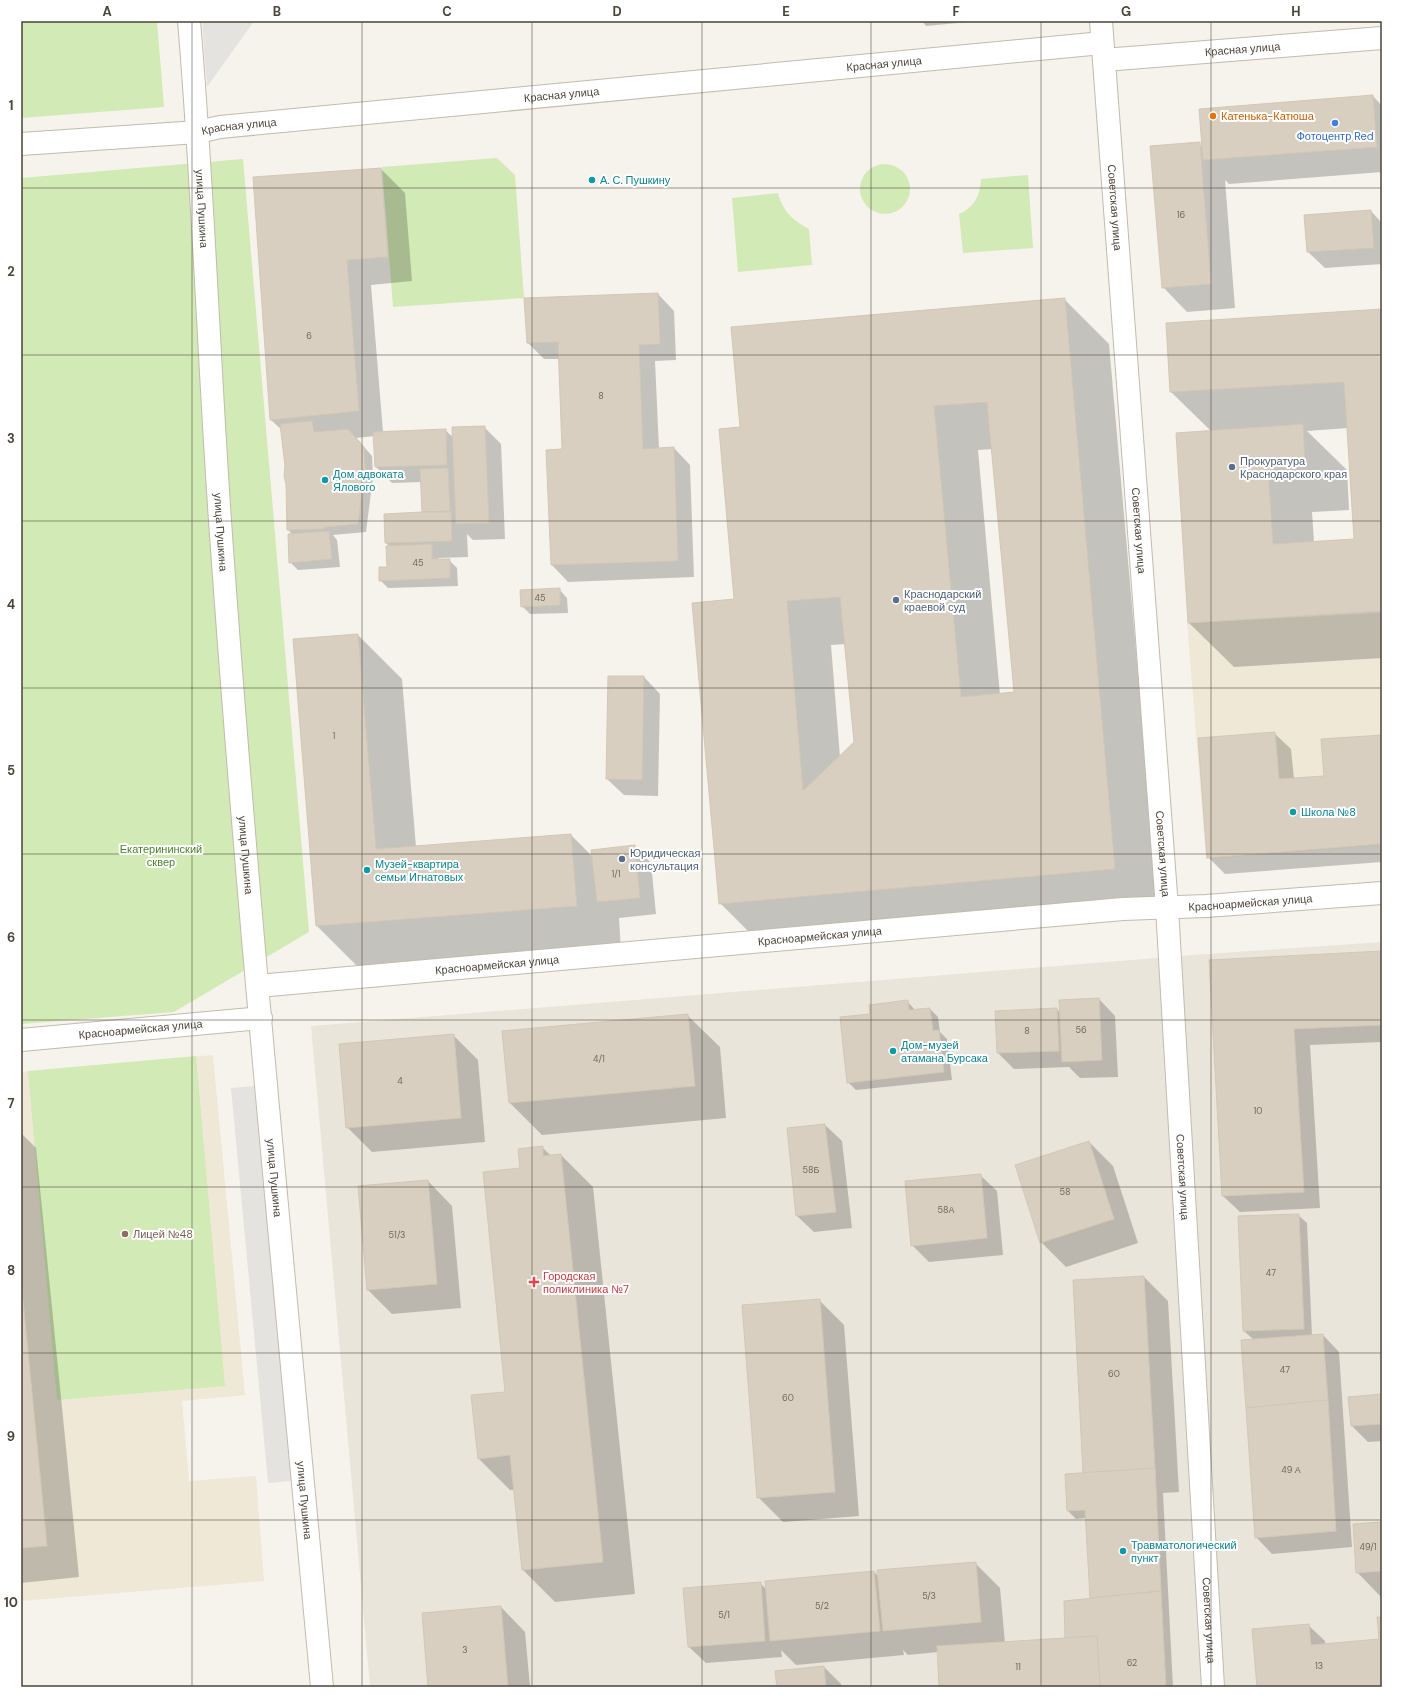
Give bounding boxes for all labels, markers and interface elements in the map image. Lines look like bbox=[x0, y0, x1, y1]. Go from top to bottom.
text: A bbox=[102, 3, 112, 20]
text: B bbox=[273, 3, 281, 20]
text: C bbox=[442, 3, 452, 20]
text: D bbox=[612, 3, 622, 20]
text: E bbox=[782, 3, 790, 20]
text: F bbox=[952, 3, 960, 20]
text: G bbox=[1121, 3, 1131, 20]
text: H bbox=[1291, 3, 1301, 20]
street label: Красная улица bbox=[1204, 39, 1282, 59]
street label: Красная улица bbox=[846, 53, 923, 74]
street label: Красная улица bbox=[523, 84, 601, 105]
text: 1 bbox=[9, 97, 13, 114]
place label: Катенька-Катюша bbox=[1221, 109, 1315, 123]
marker: Катенька-Катюша bbox=[1208, 111, 1218, 121]
street label: Красная улица bbox=[200, 115, 278, 138]
marker: Фотоцентр Red bbox=[1330, 118, 1340, 128]
place label: Фотоцентр Red bbox=[1296, 129, 1374, 143]
street label: Советская улица bbox=[1105, 164, 1125, 252]
street label: улица Пушкина bbox=[193, 169, 211, 249]
place label: А. С. Пушкину bbox=[600, 173, 671, 187]
marker: А. С. Пушкину bbox=[587, 175, 597, 185]
house number: 16 bbox=[1177, 209, 1186, 221]
text: 2 bbox=[7, 263, 15, 280]
house number: 6 bbox=[306, 330, 312, 342]
house number: 8 bbox=[598, 390, 604, 402]
text: 3 bbox=[7, 430, 15, 447]
place label: Прокуратура Краснодарского края bbox=[1240, 454, 1347, 481]
marker: Прокуратура Краснодарского края bbox=[1227, 462, 1237, 472]
place label: Дом адвоката Ялового bbox=[333, 467, 404, 494]
marker: Дом адвоката Ялового bbox=[320, 475, 330, 485]
street label: Советская улица bbox=[1129, 487, 1149, 575]
street label: улица Пушкина bbox=[211, 492, 231, 573]
house number: 45 bbox=[413, 557, 423, 569]
place label: Краснодарский краевой суд bbox=[904, 587, 981, 614]
house number: 45 bbox=[535, 592, 545, 604]
marker: Краснодарский краевой суд bbox=[891, 595, 901, 605]
text: 4 bbox=[7, 596, 15, 613]
house number: 1 bbox=[333, 730, 336, 742]
text: 5 bbox=[7, 762, 15, 779]
place label: Школа №8 bbox=[1301, 805, 1356, 819]
marker: Школа №8 bbox=[1288, 807, 1298, 817]
street label: Советская улица bbox=[1153, 810, 1173, 898]
street label: улица Пушкина bbox=[236, 815, 256, 896]
park label: Екатерининский сквер bbox=[120, 842, 202, 869]
place label: Юридическая консультация bbox=[630, 846, 700, 873]
marker: Юридическая консультация bbox=[617, 854, 627, 864]
place label: Музей-квартира семьи Игнатовых bbox=[375, 857, 464, 884]
marker: Музей-квартира семьи Игнатовых bbox=[362, 865, 372, 875]
house number: 1/1 bbox=[611, 868, 621, 880]
street label: Красноармейская улица bbox=[1188, 891, 1314, 914]
street label: Красноармейская улица bbox=[757, 923, 883, 948]
text: 6 bbox=[7, 929, 15, 946]
street label: Красноармейская улица bbox=[435, 952, 560, 977]
street label: Красноармейская улица bbox=[78, 1016, 204, 1042]
house number: 56 bbox=[1075, 1024, 1087, 1036]
house number: 8 bbox=[1024, 1025, 1030, 1037]
place label: Дом-музей атамана Бурсака bbox=[901, 1038, 989, 1065]
marker: Дом-музей атамана Бурсака bbox=[888, 1046, 898, 1056]
house number: 4/1 bbox=[593, 1053, 605, 1065]
house number: 4 bbox=[397, 1075, 403, 1087]
text: 7 bbox=[8, 1095, 15, 1112]
house number: 10 bbox=[1254, 1105, 1262, 1117]
street label: Советская улица bbox=[1173, 1134, 1192, 1221]
street label: улица Пушкина bbox=[264, 1138, 285, 1218]
house number: 58Б bbox=[803, 1164, 820, 1176]
house number: 58 bbox=[1060, 1186, 1070, 1198]
house number: 58А bbox=[938, 1204, 954, 1216]
place label: Лицей №48 bbox=[133, 1227, 193, 1241]
marker: Лицей №48 bbox=[120, 1229, 130, 1239]
house number: 51/3 bbox=[389, 1229, 405, 1241]
text: 8 bbox=[7, 1262, 15, 1279]
house number: 47 bbox=[1266, 1267, 1276, 1279]
place label: Городская поликлиника №7 bbox=[543, 1269, 629, 1296]
marker: Городская поликлиника №7 bbox=[528, 1276, 540, 1288]
house number: 47 bbox=[1280, 1364, 1290, 1376]
house number: 60 bbox=[1108, 1368, 1120, 1380]
house number: 60 bbox=[782, 1392, 794, 1404]
text: 9 bbox=[7, 1428, 15, 1445]
street label: улица Пушкина bbox=[294, 1461, 315, 1541]
house number: 49 А bbox=[1281, 1464, 1301, 1476]
place label: Травматологический пункт bbox=[1131, 1538, 1237, 1565]
house number: 49/1 bbox=[1359, 1541, 1377, 1553]
marker: Травматологический пункт bbox=[1118, 1546, 1128, 1556]
street label: Советская улица bbox=[1200, 1577, 1219, 1665]
house number: 5/3 bbox=[922, 1590, 936, 1602]
text: 10 bbox=[4, 1594, 18, 1611]
house number: 5/2 bbox=[815, 1600, 829, 1612]
house number: 5/1 bbox=[718, 1609, 730, 1621]
house number: 3 bbox=[462, 1644, 468, 1656]
house number: 62 bbox=[1127, 1657, 1137, 1669]
house number: 13 bbox=[1315, 1660, 1323, 1672]
house number: 11 bbox=[1015, 1661, 1021, 1673]

